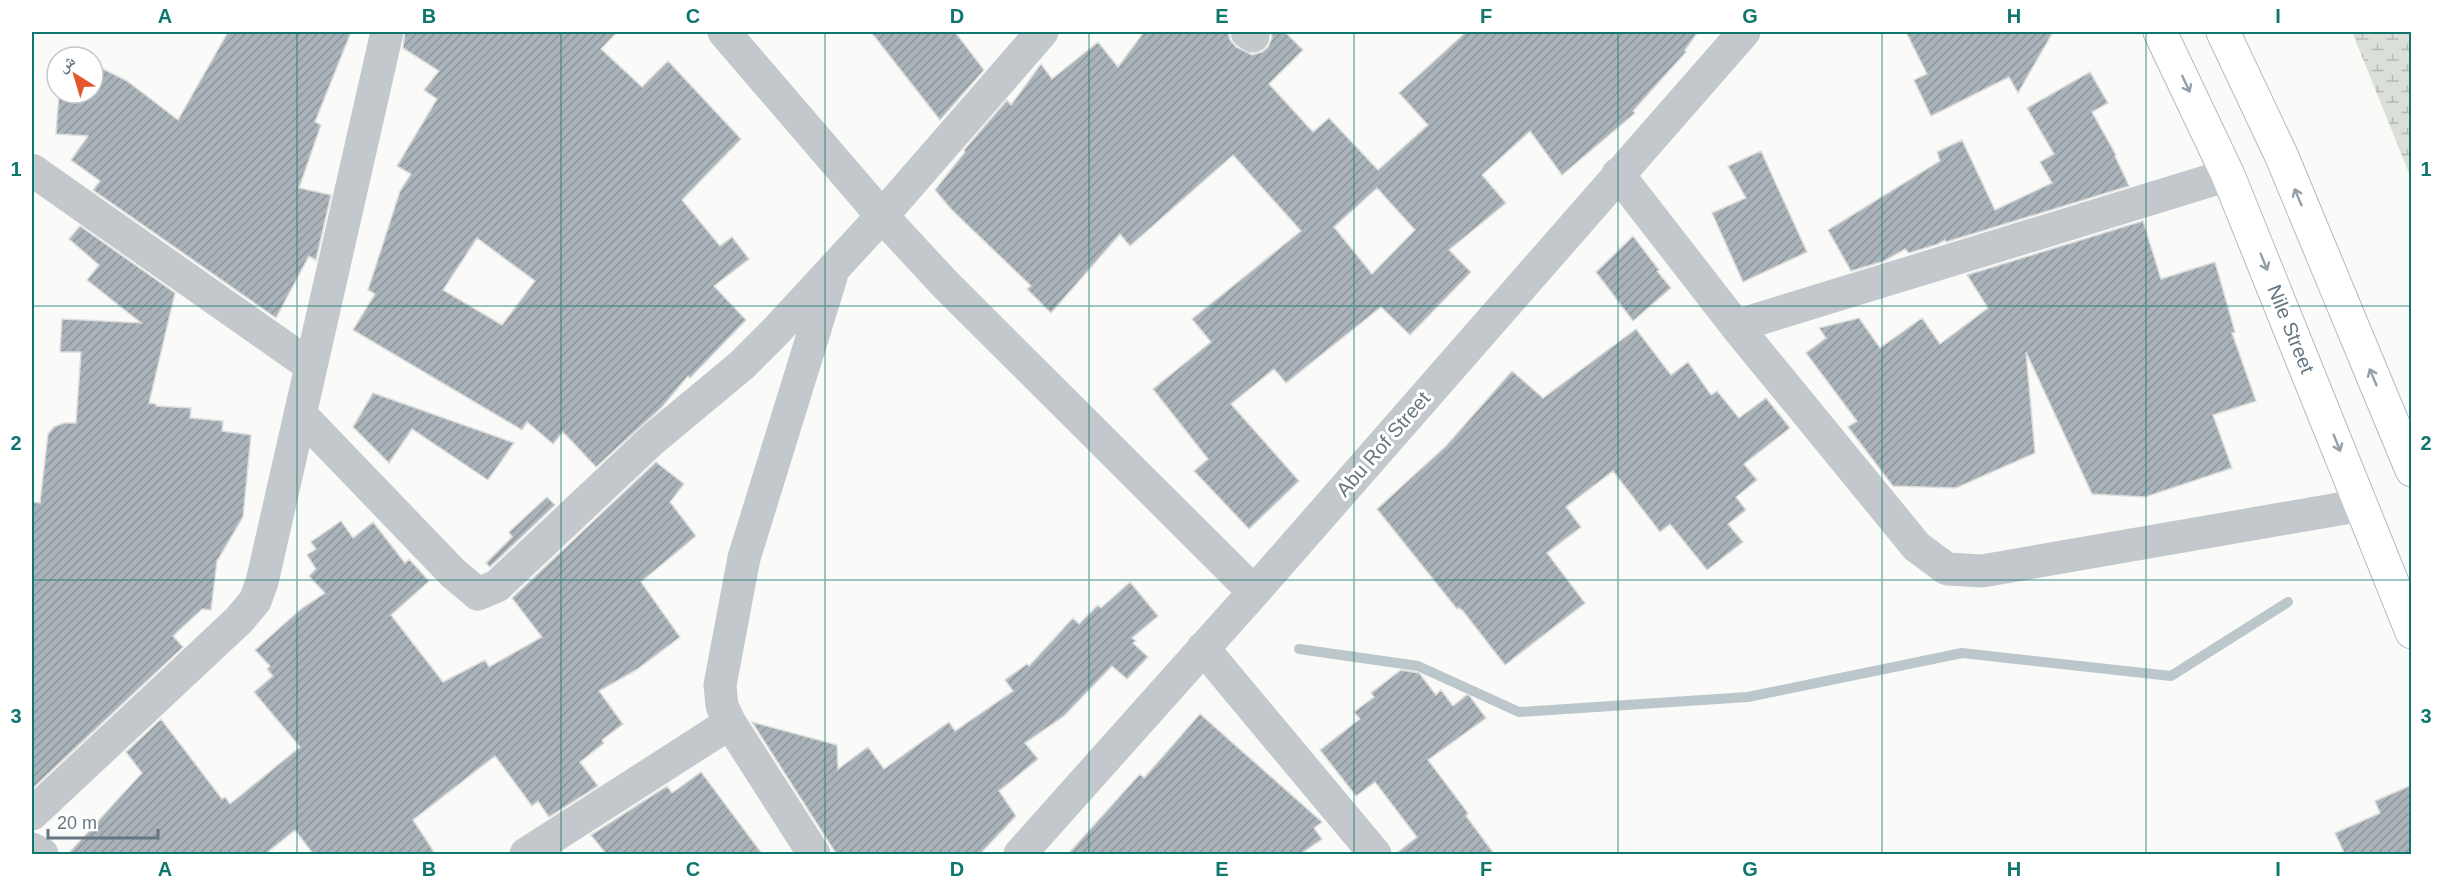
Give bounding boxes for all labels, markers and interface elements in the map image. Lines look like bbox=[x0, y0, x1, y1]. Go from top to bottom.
text: A bbox=[158, 5, 172, 27]
text: B bbox=[422, 5, 436, 27]
text: C bbox=[686, 5, 700, 27]
text: D bbox=[950, 5, 964, 27]
text: E bbox=[1215, 5, 1229, 27]
text: F bbox=[1480, 5, 1492, 27]
text: G bbox=[1742, 5, 1758, 27]
text: H bbox=[2007, 5, 2021, 27]
text: I bbox=[2275, 5, 2281, 27]
north arrow bbox=[45, 45, 105, 105]
text: ش bbox=[54, 52, 79, 76]
one-way arrow bbox=[2181, 74, 2193, 92]
text: 1 bbox=[10, 158, 22, 180]
text: 1 bbox=[2420, 158, 2432, 180]
one-way arrow bbox=[2292, 188, 2303, 207]
one-way arrow bbox=[2259, 253, 2270, 271]
street label: Nile Street bbox=[2263, 282, 2319, 377]
one-way arrow bbox=[2367, 369, 2378, 387]
street label: Abu Rof Street bbox=[1332, 387, 1435, 501]
text: 2 bbox=[10, 432, 22, 454]
text: 2 bbox=[2420, 432, 2432, 454]
one-way arrow bbox=[2332, 434, 2343, 452]
text: 3 bbox=[10, 705, 22, 727]
text: 3 bbox=[2420, 705, 2432, 727]
scale bar bbox=[48, 802, 158, 840]
text: 20 m bbox=[57, 813, 97, 833]
text: A bbox=[158, 858, 172, 880]
text: B bbox=[422, 858, 436, 880]
text: C bbox=[686, 858, 700, 880]
text: D bbox=[950, 858, 964, 880]
text: E bbox=[1215, 858, 1229, 880]
text: F bbox=[1480, 858, 1492, 880]
text: G bbox=[1742, 858, 1758, 880]
text: H bbox=[2007, 858, 2021, 880]
text: I bbox=[2275, 858, 2281, 880]

